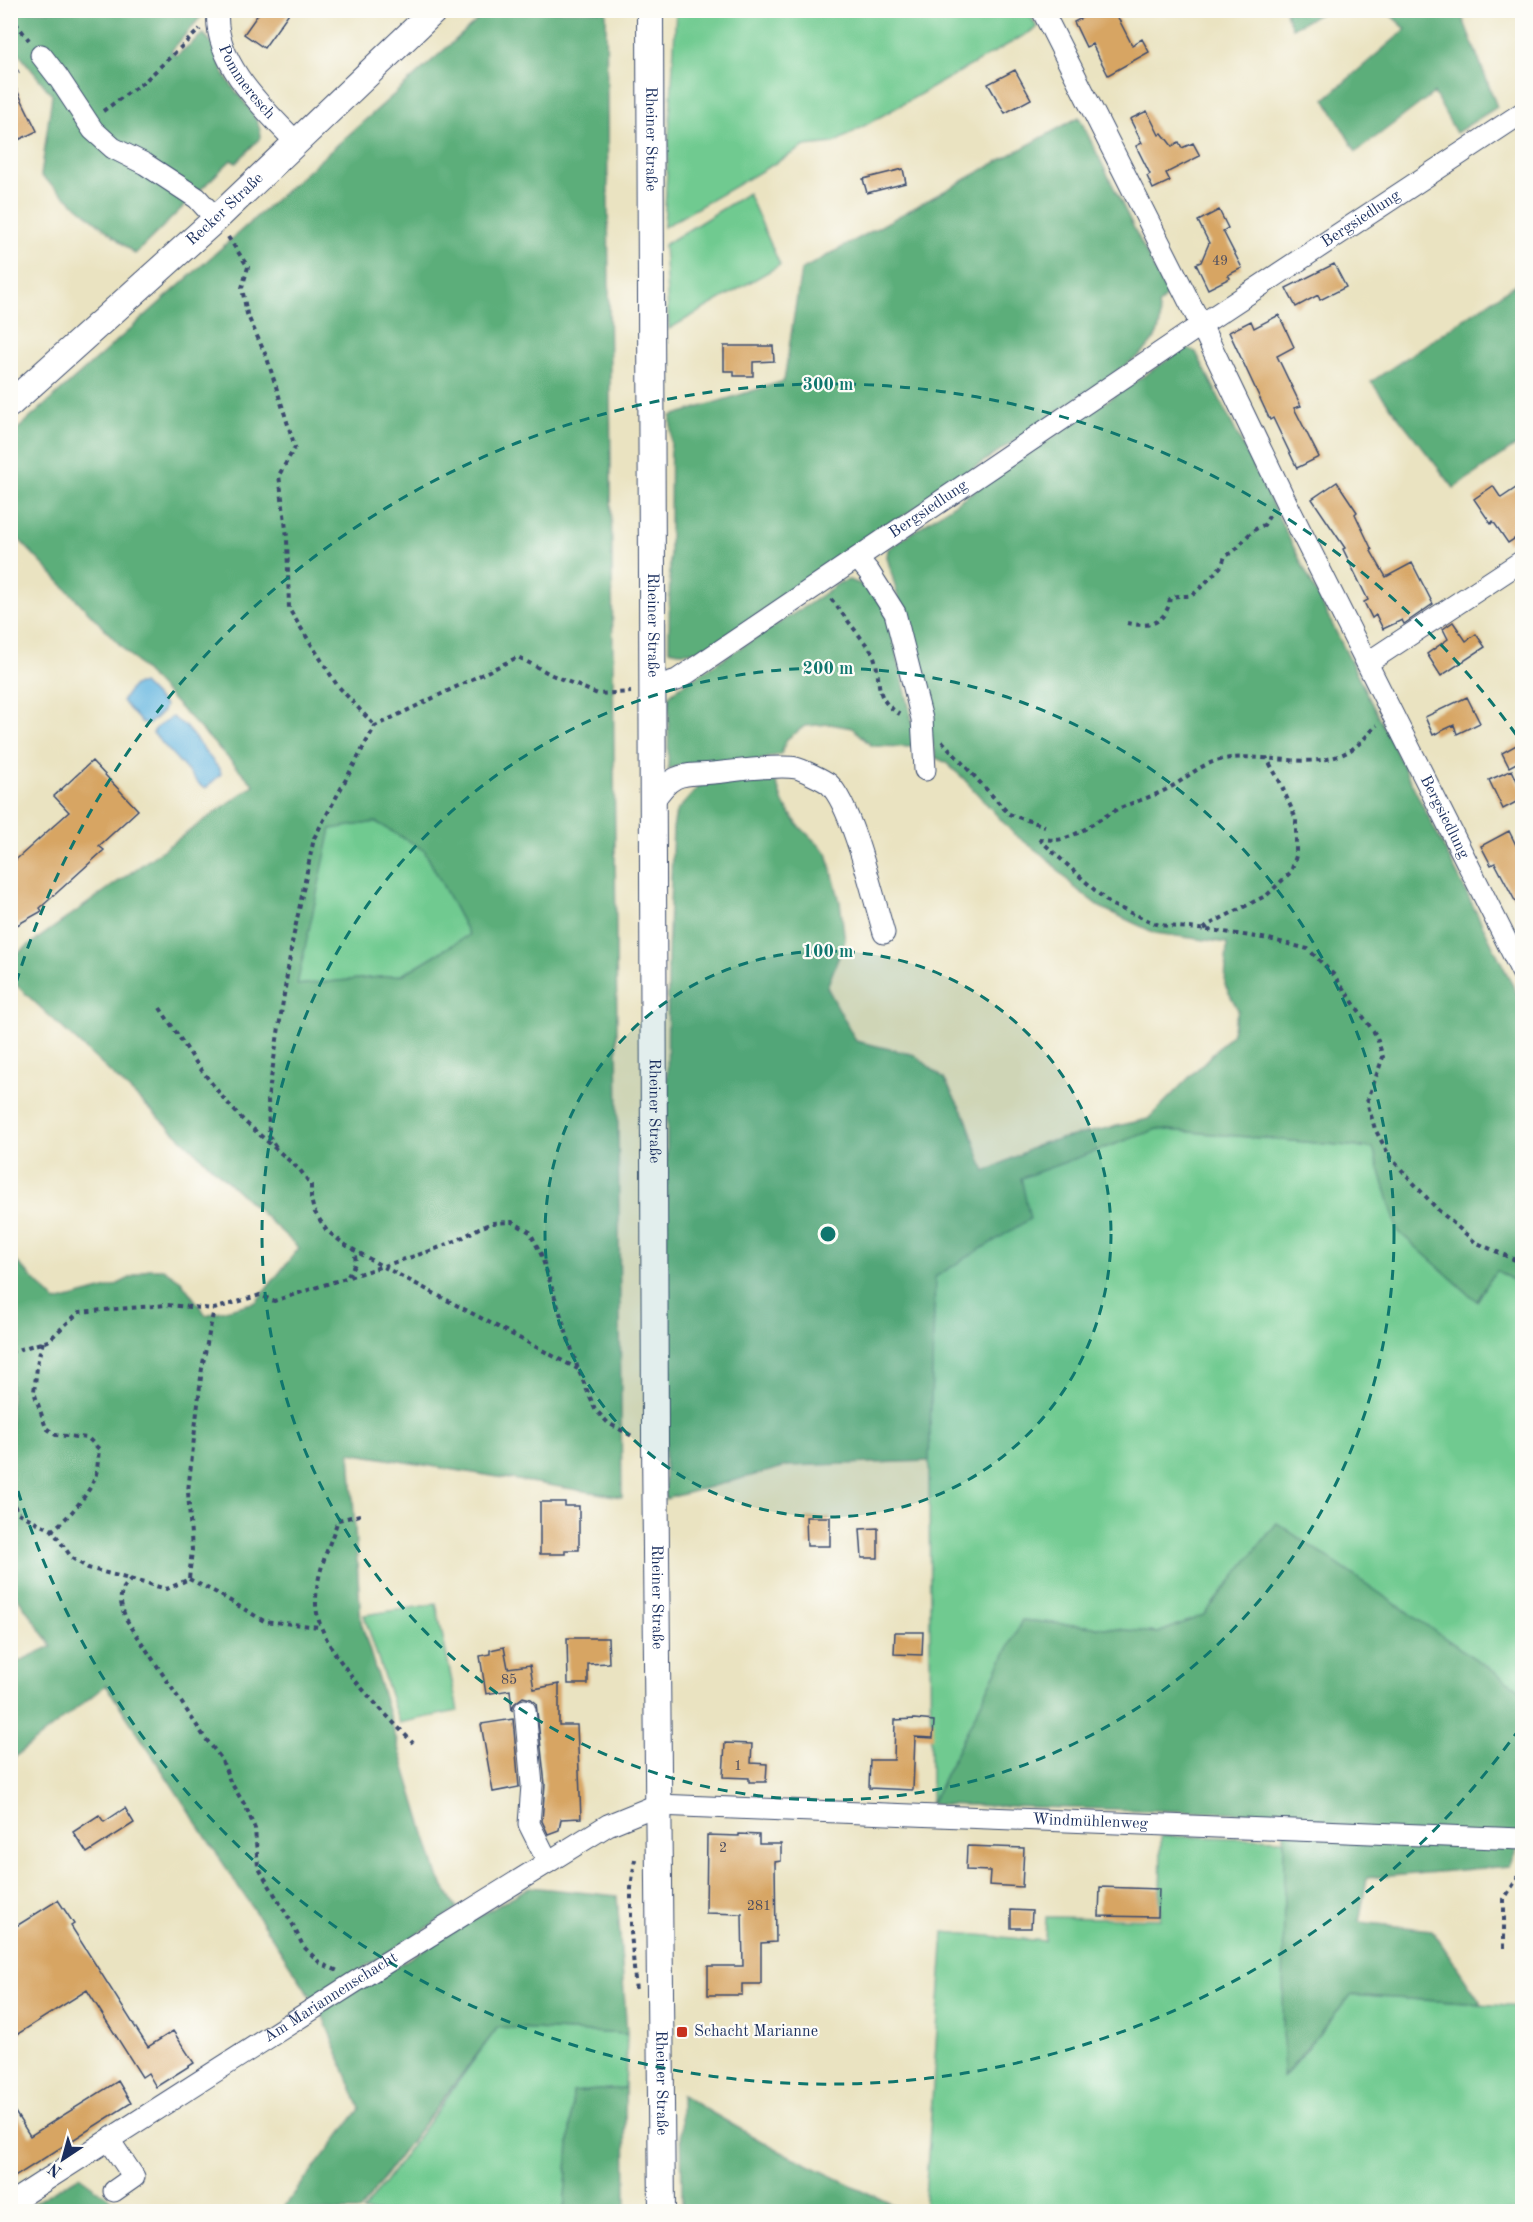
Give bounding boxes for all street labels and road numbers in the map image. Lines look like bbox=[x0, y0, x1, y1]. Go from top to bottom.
street label: Pommeresch bbox=[215, 43, 278, 123]
street label: Rheiner Straße bbox=[642, 87, 659, 191]
street label: Recker Straße bbox=[184, 170, 267, 249]
street label: Bergsiedlung bbox=[1319, 187, 1404, 251]
street label: Bergsiedlung bbox=[887, 477, 971, 542]
street label: Rheiner Straße bbox=[644, 573, 660, 677]
street label: Bergsiedlung bbox=[1417, 773, 1472, 862]
street label: Rheiner Straße bbox=[646, 1059, 662, 1163]
street label: Rheiner Straße bbox=[648, 1545, 665, 1649]
street label: Windmühlenweg bbox=[1032, 1812, 1149, 1832]
street label: Am Mariannenschacht bbox=[261, 1949, 401, 2046]
street label: Rheiner Straße bbox=[652, 2031, 669, 2135]

